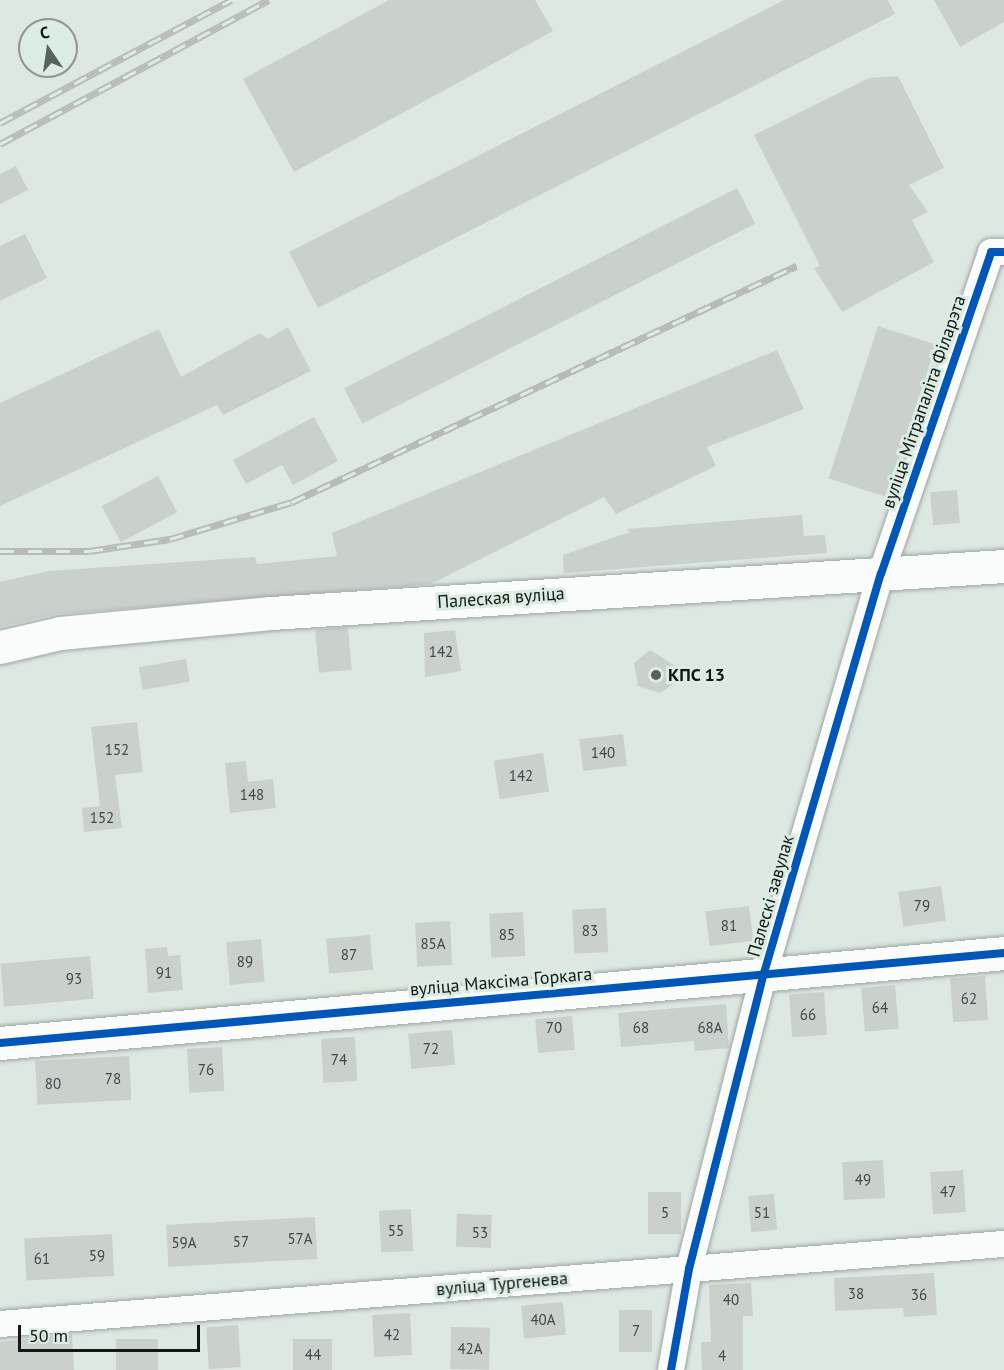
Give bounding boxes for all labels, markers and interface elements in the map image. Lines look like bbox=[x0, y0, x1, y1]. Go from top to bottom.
north arrow bbox=[18, 18, 78, 78]
text: С bbox=[38, 22, 51, 43]
street label: вуліца Мітрапаліта Філарэта bbox=[877, 293, 971, 511]
street label: Палеская вуліца bbox=[437, 583, 565, 613]
house number: 142 bbox=[429, 643, 453, 661]
place label: КПС 13 bbox=[668, 664, 726, 686]
marker: КПС 13 bbox=[649, 668, 663, 682]
house number: 152 bbox=[105, 741, 129, 759]
house number: 140 bbox=[591, 744, 615, 762]
house number: 142 bbox=[509, 767, 533, 785]
house number: 148 bbox=[240, 786, 264, 804]
house number: 152 bbox=[90, 809, 114, 827]
street label: Палескі завулак bbox=[743, 833, 799, 959]
house number: 79 bbox=[914, 897, 930, 915]
house number: 81 bbox=[721, 917, 737, 935]
house number: 83 bbox=[582, 922, 598, 940]
house number: 85 bbox=[499, 926, 515, 944]
house number: 85А bbox=[420, 935, 446, 953]
house number: 87 bbox=[341, 946, 357, 964]
house number: 89 bbox=[237, 953, 253, 971]
street label: вуліца Максіма Горкага bbox=[409, 963, 593, 1001]
house number: 91 bbox=[156, 964, 172, 982]
house number: 93 bbox=[66, 970, 82, 988]
house number: 62 bbox=[961, 990, 977, 1008]
house number: 64 bbox=[872, 999, 888, 1017]
house number: 66 bbox=[800, 1006, 816, 1024]
house number: 70 bbox=[546, 1019, 562, 1037]
house number: 68 bbox=[633, 1019, 649, 1037]
house number: 68А bbox=[697, 1019, 723, 1037]
house number: 72 bbox=[423, 1040, 439, 1058]
house number: 74 bbox=[331, 1051, 347, 1069]
house number: 76 bbox=[198, 1061, 214, 1079]
house number: 78 bbox=[105, 1070, 121, 1088]
house number: 80 bbox=[45, 1075, 61, 1093]
house number: 49 bbox=[855, 1171, 871, 1189]
house number: 47 bbox=[940, 1183, 956, 1201]
house number: 5 bbox=[661, 1204, 669, 1222]
house number: 51 bbox=[754, 1204, 770, 1222]
house number: 55 bbox=[388, 1222, 404, 1240]
house number: 53 bbox=[472, 1224, 488, 1242]
house number: 57А bbox=[287, 1230, 313, 1248]
house number: 57 bbox=[233, 1233, 249, 1251]
house number: 59А bbox=[171, 1234, 197, 1252]
house number: 59 bbox=[89, 1247, 105, 1265]
house number: 61 bbox=[34, 1250, 50, 1268]
street label: вуліца Тургенева bbox=[435, 1267, 569, 1301]
house number: 38 bbox=[848, 1285, 864, 1303]
house number: 36 bbox=[911, 1286, 927, 1304]
house number: 40 bbox=[723, 1291, 739, 1309]
house number: 40А bbox=[530, 1311, 556, 1329]
scale bar bbox=[21, 1313, 202, 1351]
house number: 7 bbox=[632, 1322, 640, 1340]
text: 50 m bbox=[29, 1324, 68, 1347]
house number: 42 bbox=[384, 1326, 400, 1344]
house number: 42А bbox=[457, 1340, 483, 1358]
house number: 44 bbox=[305, 1346, 321, 1364]
house number: 4 bbox=[718, 1347, 726, 1365]

